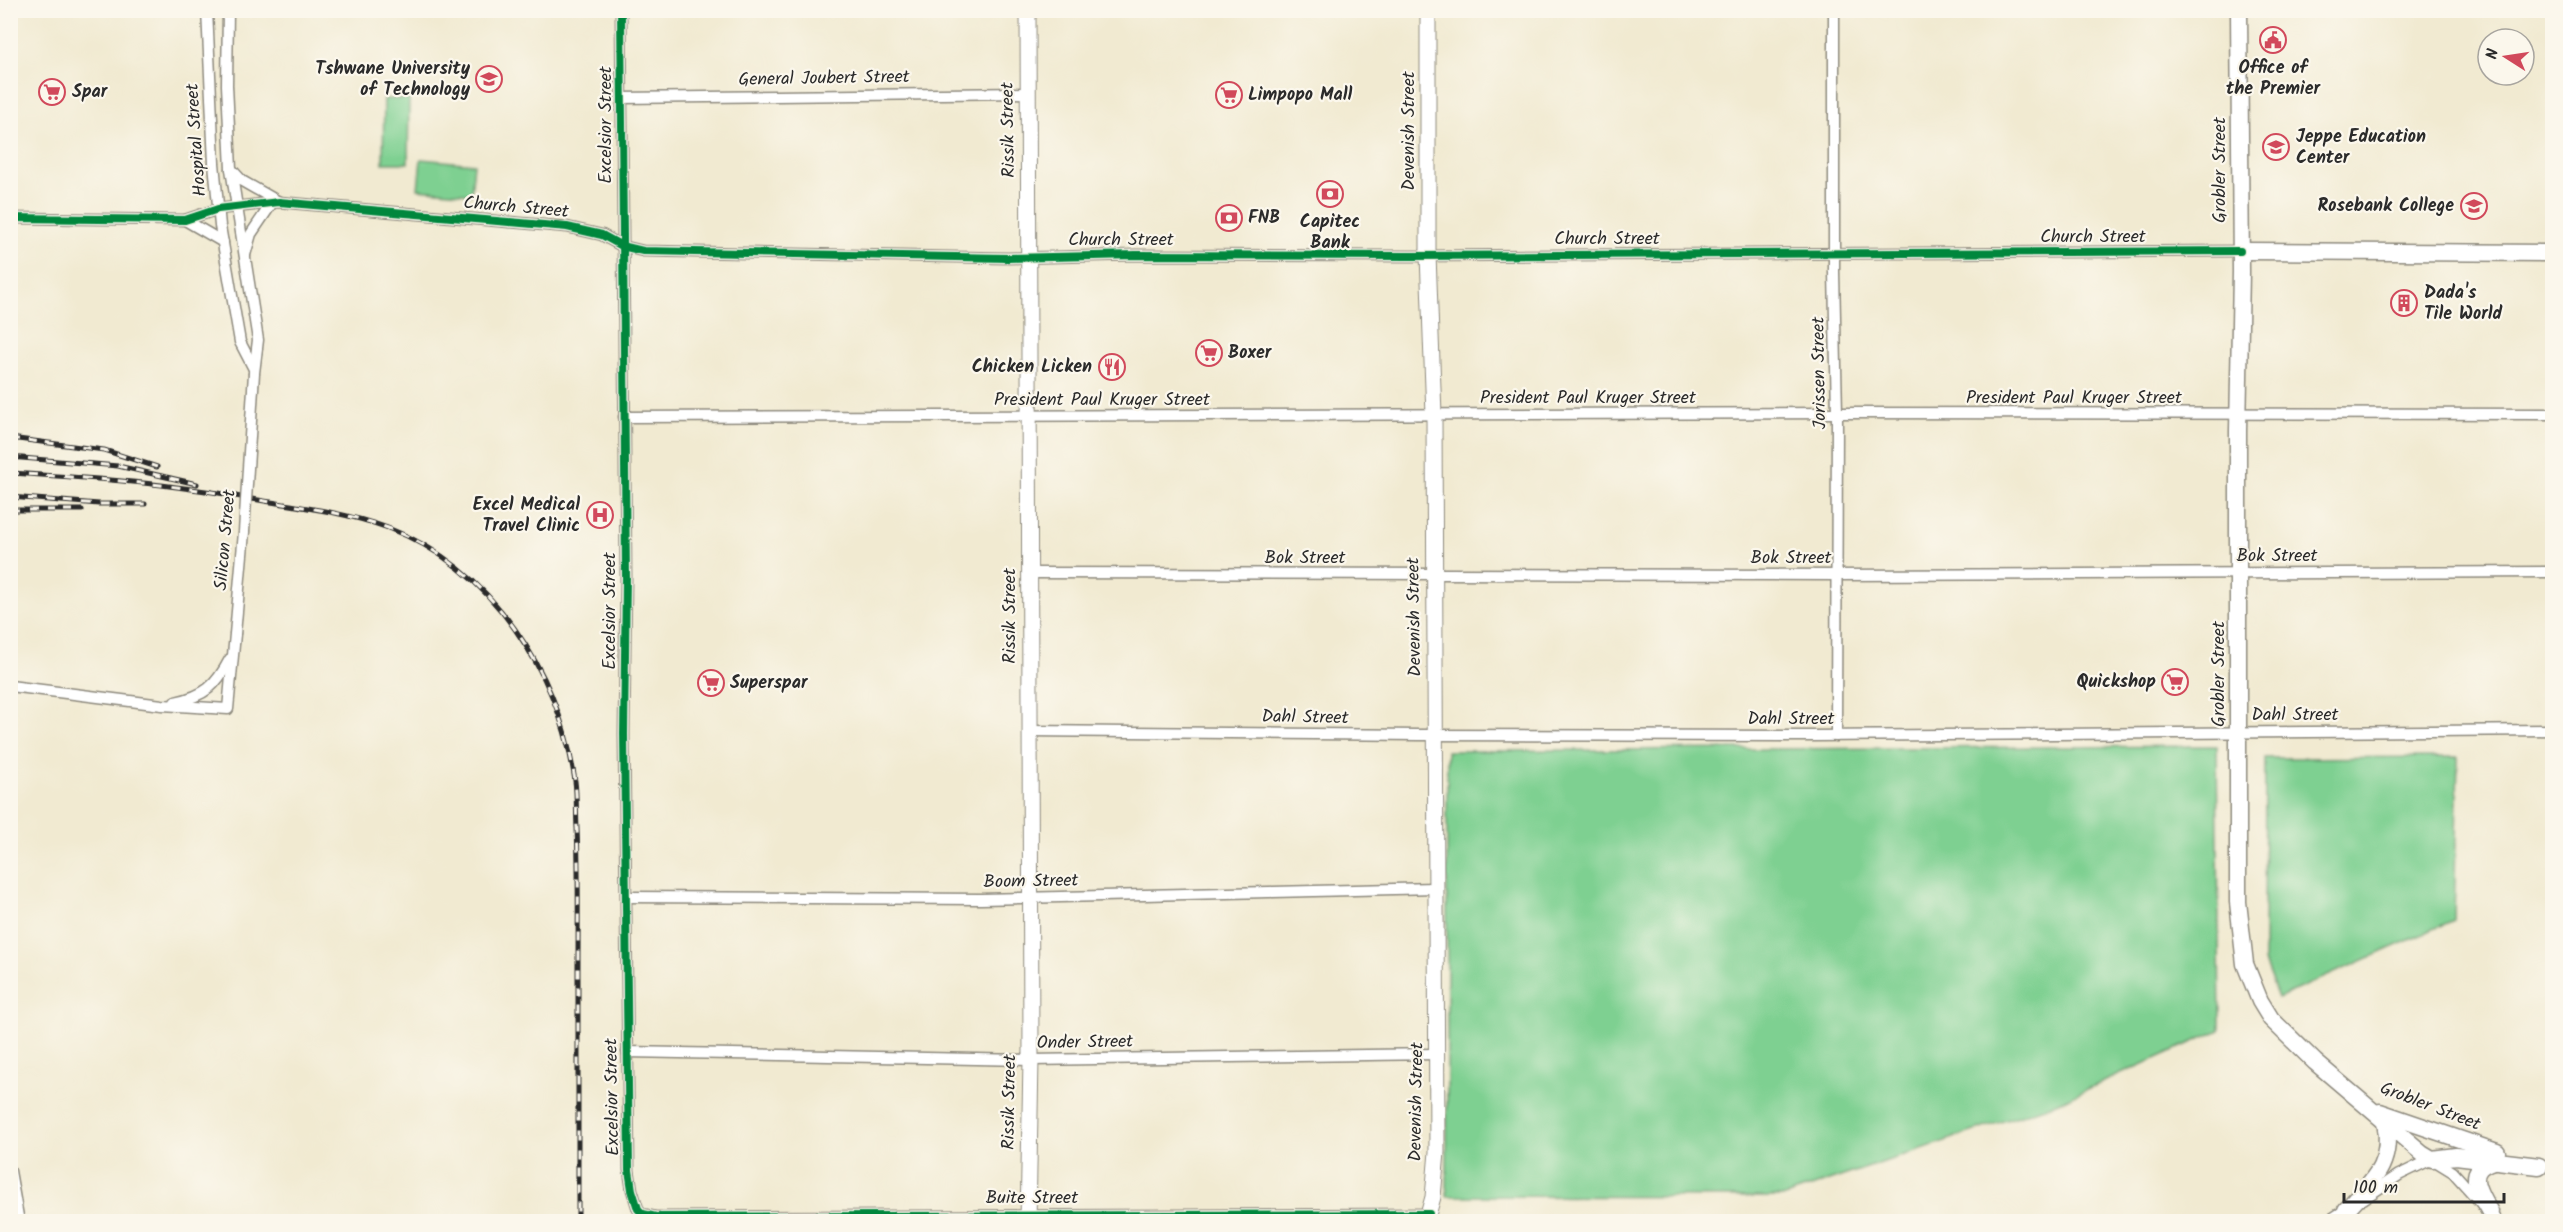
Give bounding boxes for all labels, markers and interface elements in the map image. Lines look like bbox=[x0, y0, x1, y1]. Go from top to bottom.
public building icon: Office of the Premier bbox=[2258, 25, 2288, 55]
north arrow bbox=[2476, 27, 2536, 87]
text: N bbox=[2480, 47, 2506, 62]
place label: Office of the Premier bbox=[2226, 54, 2321, 104]
place label: Tshwane University of Technology bbox=[315, 55, 471, 105]
street label: General Joubert Street bbox=[738, 63, 911, 95]
school or university icon: Tshwane University of Technology bbox=[474, 64, 504, 94]
street label: Excelsior Street bbox=[592, 65, 621, 184]
street label: Devenish Street bbox=[1395, 70, 1424, 191]
supermarket icon: Spar bbox=[37, 77, 67, 107]
place label: Spar bbox=[72, 78, 109, 107]
supermarket icon: Limpopo Mall bbox=[1214, 80, 1244, 110]
street label: Hospital Street bbox=[179, 81, 215, 198]
street label: Rissik Street bbox=[994, 81, 1024, 178]
place label: Limpopo Mall bbox=[1248, 81, 1353, 110]
street label: Grobler Street bbox=[2206, 116, 2235, 223]
place label: Jeppe Education Center bbox=[2296, 123, 2426, 173]
school or university icon: Jeppe Education Center bbox=[2261, 132, 2291, 162]
bank icon: Capitec Bank bbox=[1315, 179, 1345, 209]
street label: Church Street bbox=[462, 189, 571, 227]
school or university icon: Rosebank College bbox=[2459, 191, 2489, 221]
place label: Rosebank College bbox=[2318, 192, 2454, 221]
bank icon: FNB bbox=[1214, 203, 1244, 233]
place label: FNB bbox=[1248, 204, 1280, 233]
place label: Capitec Bank bbox=[1300, 208, 1360, 258]
street label: Church Street bbox=[2040, 223, 2147, 252]
street label: Church Street bbox=[1554, 225, 1661, 254]
street label: Church Street bbox=[1068, 226, 1175, 255]
place label: Dada's Tile World bbox=[2424, 279, 2503, 329]
building icon: Dada's Tile World bbox=[2389, 288, 2419, 318]
street label: Jorissen Street bbox=[1805, 315, 1835, 430]
supermarket icon: Boxer bbox=[1194, 338, 1224, 368]
place label: Boxer bbox=[1228, 339, 1273, 368]
restaurant icon: Chicken Licken bbox=[1097, 352, 1127, 382]
place label: Chicken Licken bbox=[972, 353, 1092, 382]
street label: President Paul Kruger Street bbox=[1480, 384, 1697, 413]
street label: President Paul Kruger Street bbox=[1966, 384, 2183, 413]
street label: President Paul Kruger Street bbox=[994, 386, 1211, 415]
street label: Silicon Street bbox=[207, 487, 245, 592]
place label: Excel Medical Travel Clinic bbox=[473, 491, 580, 541]
hospital icon: Excel Medical Travel Clinic bbox=[585, 500, 615, 530]
street label: Bok Street bbox=[2237, 542, 2318, 571]
street label: Bok Street bbox=[1265, 544, 1346, 573]
street label: Bok Street bbox=[1751, 544, 1832, 573]
street label: Excelsior Street bbox=[596, 551, 625, 670]
street label: Devenish Street bbox=[1399, 556, 1431, 677]
street label: Rissik Street bbox=[996, 567, 1025, 664]
street label: Grobler Street bbox=[2205, 620, 2234, 727]
supermarket icon: Quickshop bbox=[2160, 667, 2190, 697]
supermarket icon: Superspar bbox=[696, 668, 726, 698]
place label: Quickshop bbox=[2077, 668, 2156, 697]
place label: Superspar bbox=[730, 669, 809, 698]
street label: Dahl Street bbox=[2252, 701, 2340, 730]
street label: Dahl Street bbox=[1261, 703, 1350, 733]
street label: Dahl Street bbox=[1748, 705, 1836, 734]
street label: Boom Street bbox=[983, 867, 1080, 897]
street label: Onder Street bbox=[1036, 1028, 1135, 1058]
street label: Excelsior Street bbox=[597, 1037, 629, 1156]
street label: Devenish Street bbox=[1401, 1041, 1433, 1162]
street label: Rissik Street bbox=[995, 1053, 1025, 1150]
street label: Grobler Street bbox=[2375, 1074, 2486, 1140]
scale bar bbox=[2344, 1166, 2504, 1204]
text: 100 m bbox=[2353, 1174, 2398, 1203]
street label: Buite Street bbox=[986, 1184, 1079, 1213]

